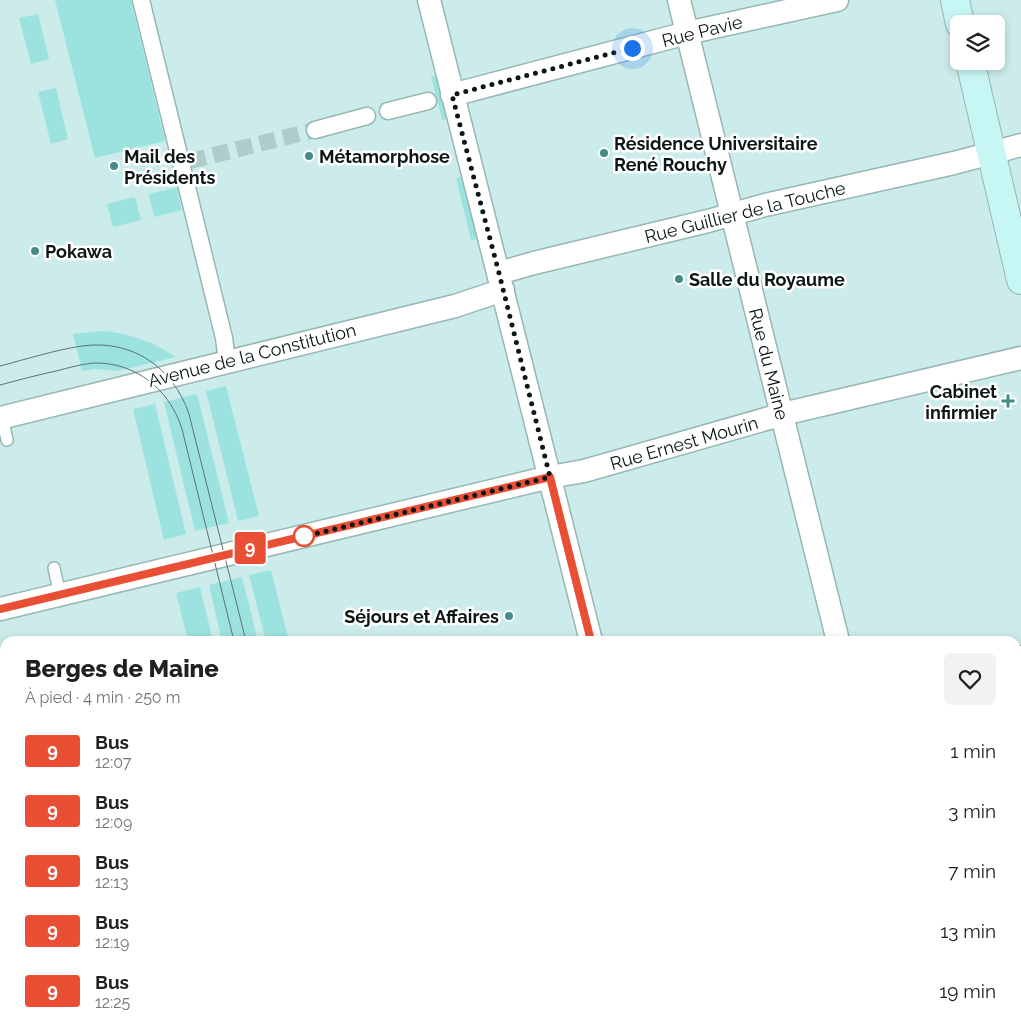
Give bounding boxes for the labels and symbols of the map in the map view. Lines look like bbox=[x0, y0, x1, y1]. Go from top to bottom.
street label: Rue Pavie bbox=[660, 11, 745, 51]
your location bbox=[620, 36, 645, 61]
place label: Résidence Universitaire René Rouchy bbox=[614, 133, 818, 175]
place label: Mail des Présidents bbox=[124, 146, 215, 188]
place label: Métamorphose bbox=[319, 146, 450, 167]
marker: Résidence Universitaire René Rouchy bbox=[598, 147, 610, 159]
marker: Métamorphose bbox=[303, 150, 315, 162]
marker: Mail des Présidents bbox=[108, 160, 120, 172]
street label: Rue Guillier de la Touche bbox=[642, 177, 848, 247]
place label: Pokawa bbox=[45, 241, 112, 262]
marker: Pokawa bbox=[29, 245, 41, 257]
place label: Salle du Royaume bbox=[689, 269, 845, 290]
marker: Salle du Royaume bbox=[673, 273, 685, 285]
street label: Rue du Maine bbox=[745, 306, 793, 422]
street label: Avenue de la Constitution bbox=[146, 319, 358, 391]
place label: Cabinet infirmier bbox=[925, 381, 997, 423]
marker: Cabinet infirmier bbox=[1001, 394, 1015, 408]
street label: Rue Ernest Mourin bbox=[608, 412, 760, 474]
unlabelled marker bbox=[293, 525, 315, 547]
line badge: 9 bbox=[234, 532, 266, 564]
place label: Séjours et Affaires bbox=[344, 606, 499, 627]
marker: Séjours et Affaires bbox=[503, 610, 515, 622]

